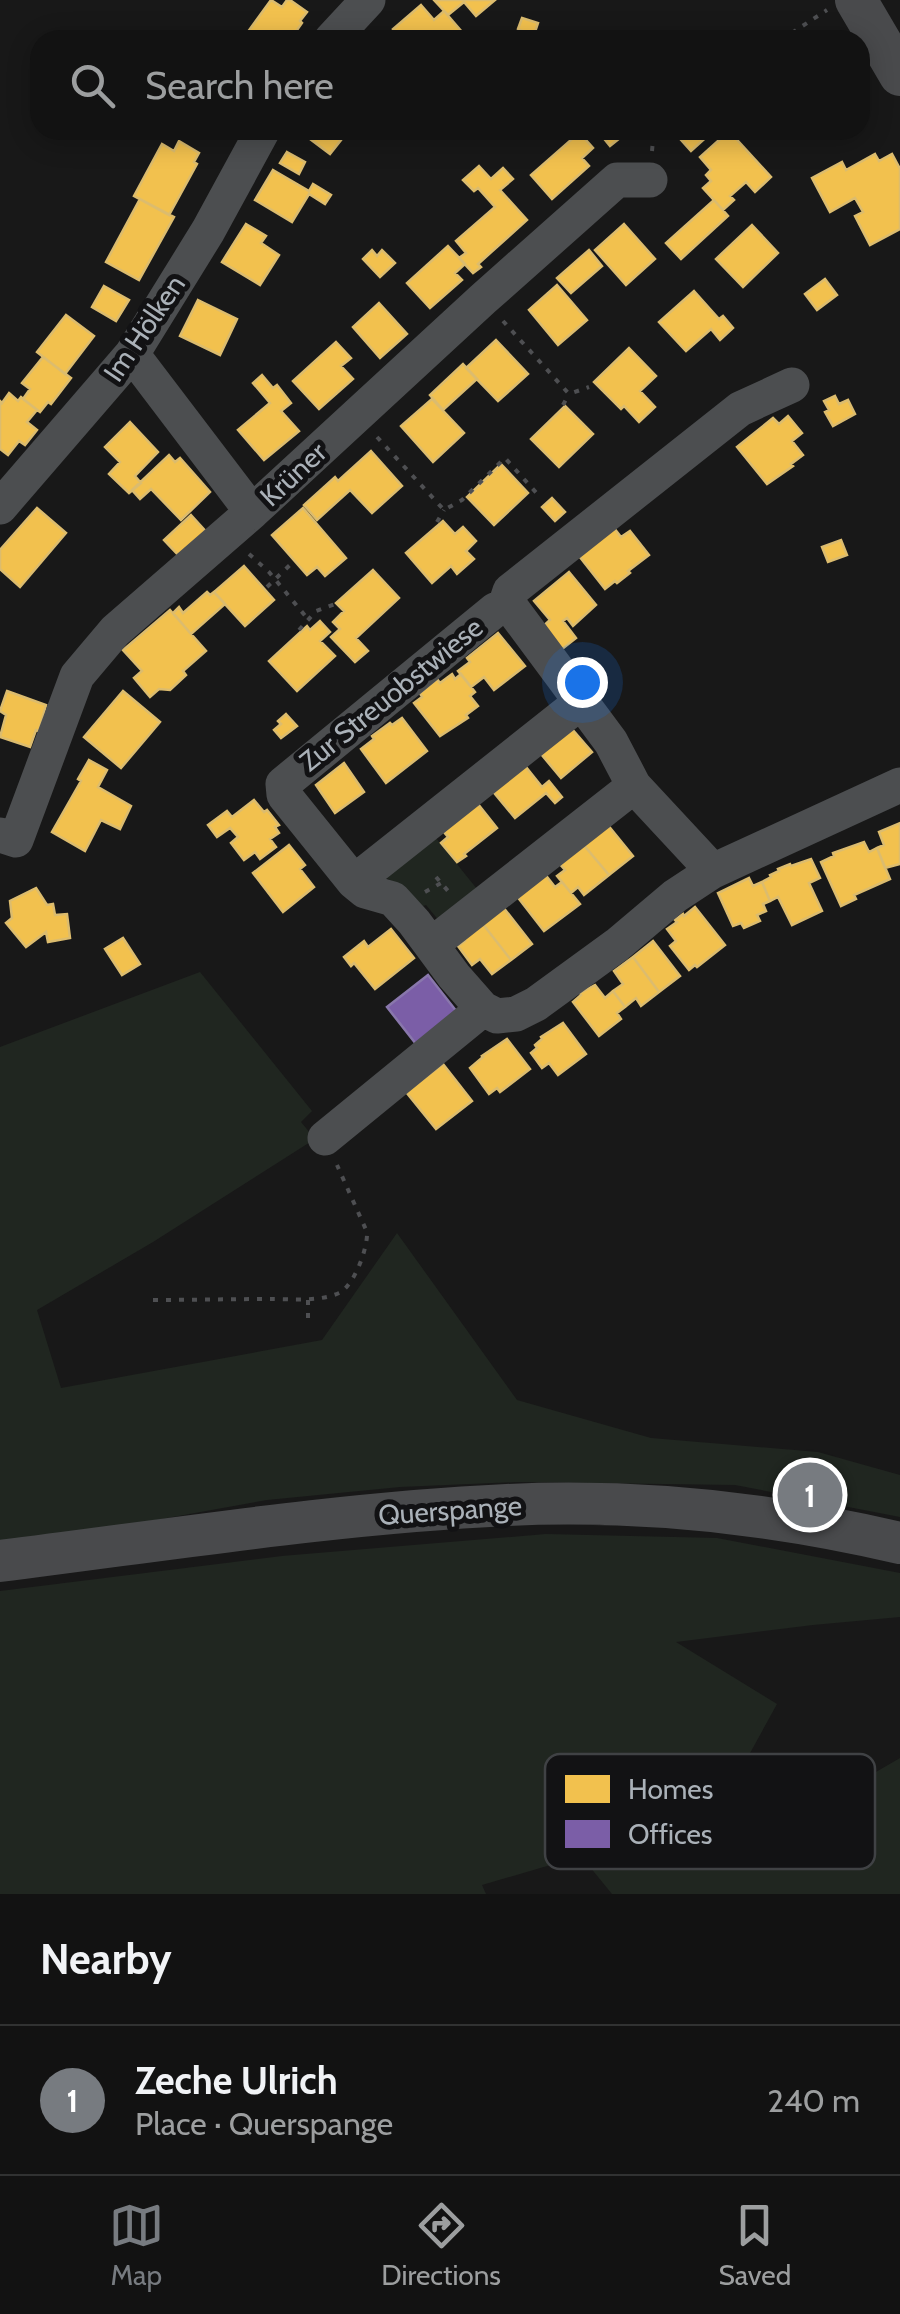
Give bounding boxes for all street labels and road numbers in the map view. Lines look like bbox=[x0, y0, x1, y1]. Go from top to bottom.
street label: Im Hölken bbox=[96, 268, 192, 388]
street label: Krüner bbox=[253, 435, 333, 513]
street label: Zur Streuobstwiese bbox=[293, 610, 489, 778]
street label: Querspange bbox=[377, 1488, 523, 1532]

